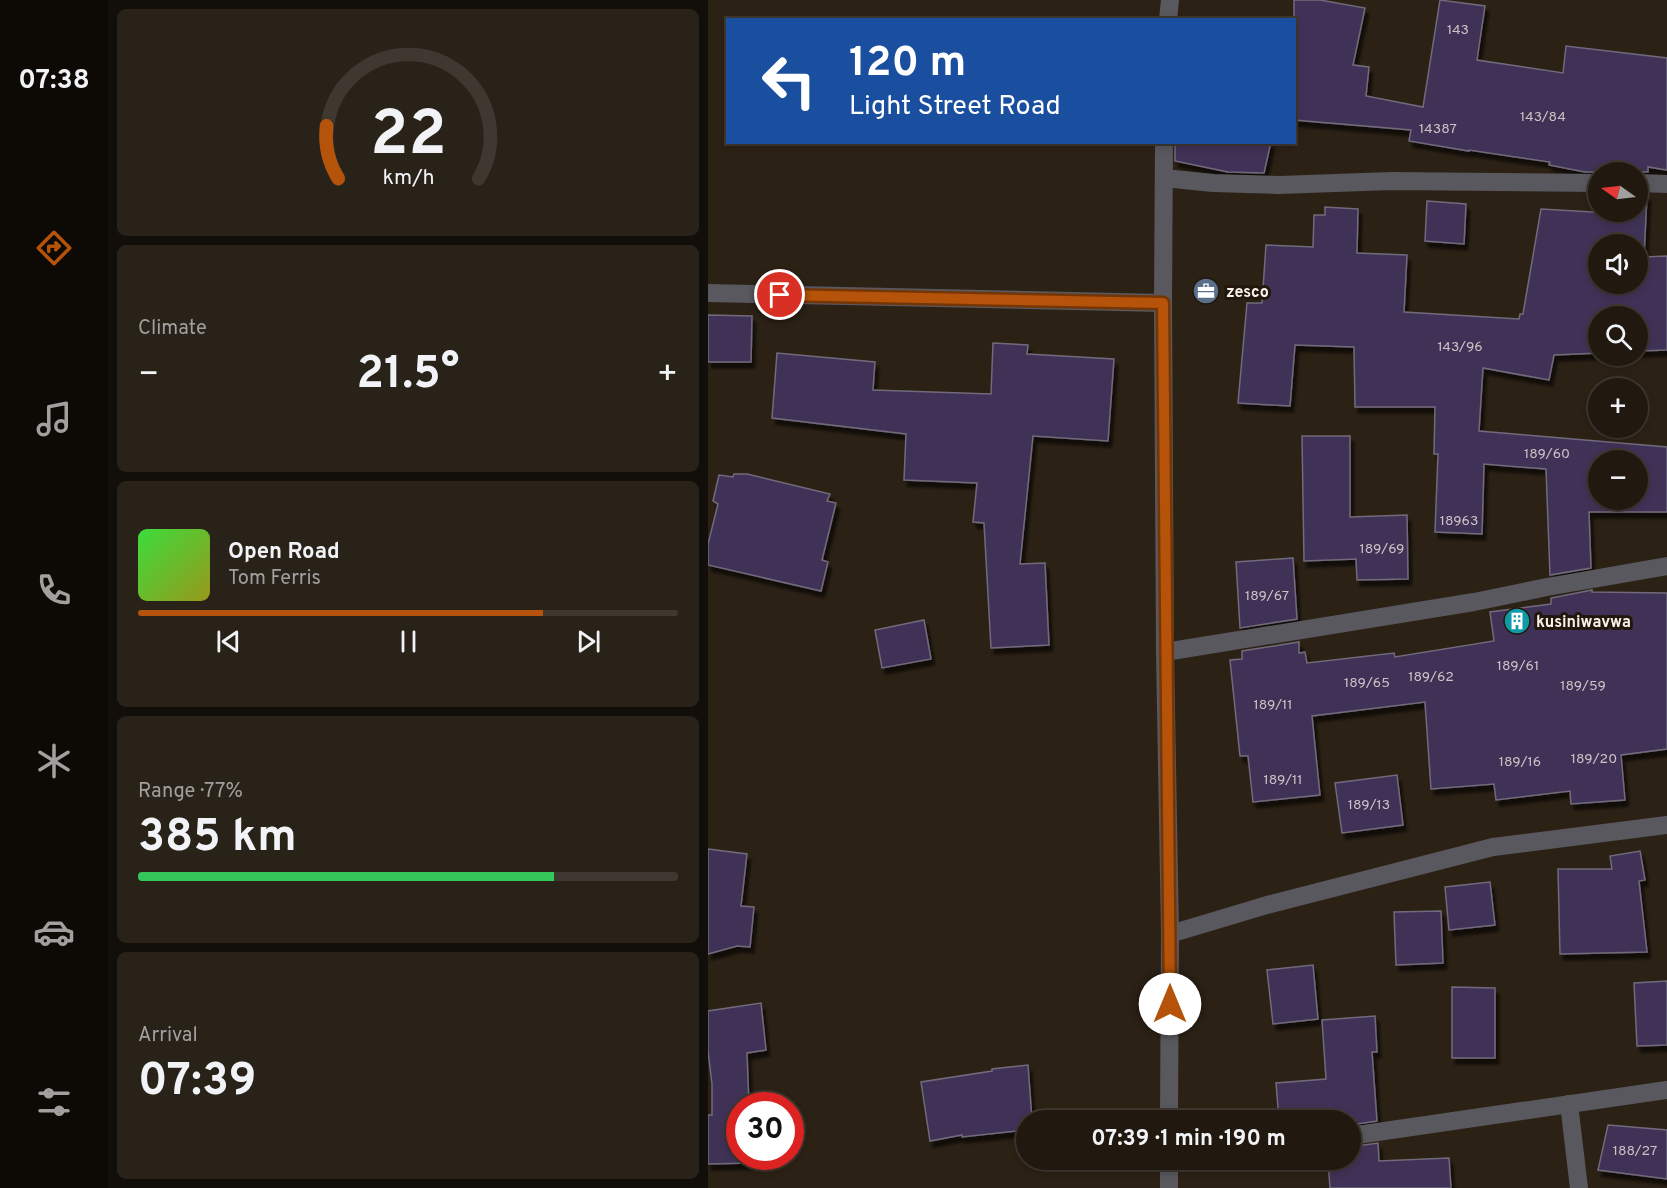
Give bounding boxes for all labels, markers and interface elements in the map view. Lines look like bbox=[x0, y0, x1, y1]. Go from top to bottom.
house number: 143 bbox=[1447, 22, 1469, 39]
text: 120 m bbox=[849, 38, 966, 91]
icon: left bbox=[750, 42, 828, 120]
text: 07:38 bbox=[18, 64, 90, 98]
text: Light Street Road bbox=[849, 90, 1061, 124]
text: 22 bbox=[370, 99, 446, 178]
house number: 143/84 bbox=[1520, 109, 1566, 126]
house number: 14387 bbox=[1419, 121, 1457, 138]
north arrow bbox=[1588, 162, 1648, 222]
map controls bbox=[1588, 162, 1648, 510]
text: km/h bbox=[382, 166, 434, 193]
icon: directions bbox=[33, 227, 75, 269]
button: sound bbox=[1588, 234, 1648, 294]
pin bbox=[754, 269, 805, 320]
office icon: zesco bbox=[1191, 276, 1221, 306]
icon: arrive bbox=[763, 278, 796, 311]
place label: zesco bbox=[1226, 283, 1269, 303]
button: search bbox=[1588, 306, 1648, 366]
text: Climate bbox=[138, 316, 207, 342]
house number: 143/96 bbox=[1437, 339, 1483, 356]
text: 21.5° bbox=[357, 347, 459, 404]
text: − bbox=[138, 355, 159, 397]
text: + bbox=[657, 355, 678, 397]
button: + bbox=[1588, 378, 1648, 438]
icon: music bbox=[33, 398, 75, 440]
house number: 189/60 bbox=[1524, 446, 1570, 463]
button: − bbox=[1588, 450, 1648, 510]
house number: 18963 bbox=[1440, 513, 1478, 530]
text: Open Road bbox=[228, 539, 340, 566]
house number: 189/69 bbox=[1360, 541, 1404, 558]
text: Tom Ferris bbox=[228, 566, 321, 592]
icon: phone bbox=[33, 569, 75, 611]
house number: 189/67 bbox=[1245, 588, 1289, 605]
building icon: kusiniwavwa bbox=[1502, 606, 1532, 636]
place label: kusiniwavwa bbox=[1536, 613, 1631, 633]
icon: previous bbox=[212, 625, 245, 658]
icon: pause bbox=[392, 625, 425, 658]
icon: next bbox=[572, 625, 605, 658]
house number: 189/61 bbox=[1497, 658, 1539, 675]
house number: 189/62 bbox=[1408, 669, 1454, 686]
house number: 189/65 bbox=[1344, 675, 1390, 692]
house number: 189/59 bbox=[1560, 678, 1606, 695]
house number: 189/11 bbox=[1253, 697, 1293, 714]
icon: climate bbox=[33, 740, 75, 782]
house number: 189/20 bbox=[1571, 751, 1617, 768]
house number: 189/16 bbox=[1499, 754, 1541, 771]
house number: 189/11 bbox=[1263, 772, 1303, 789]
text: Range · 77% bbox=[138, 779, 243, 805]
house number: 189/13 bbox=[1348, 797, 1390, 814]
text: 385 km bbox=[138, 810, 297, 867]
icon: car bbox=[33, 911, 75, 953]
position arrow bbox=[1138, 972, 1202, 1036]
text: Arrival bbox=[138, 1023, 198, 1049]
text: 07:39 bbox=[138, 1054, 256, 1111]
icon: filters bbox=[33, 1081, 75, 1123]
speed limit sign: 30 bbox=[726, 1092, 804, 1170]
text: 07:39 · 1 min · 190 m bbox=[1091, 1126, 1286, 1153]
house number: 188/27 bbox=[1613, 1143, 1657, 1160]

